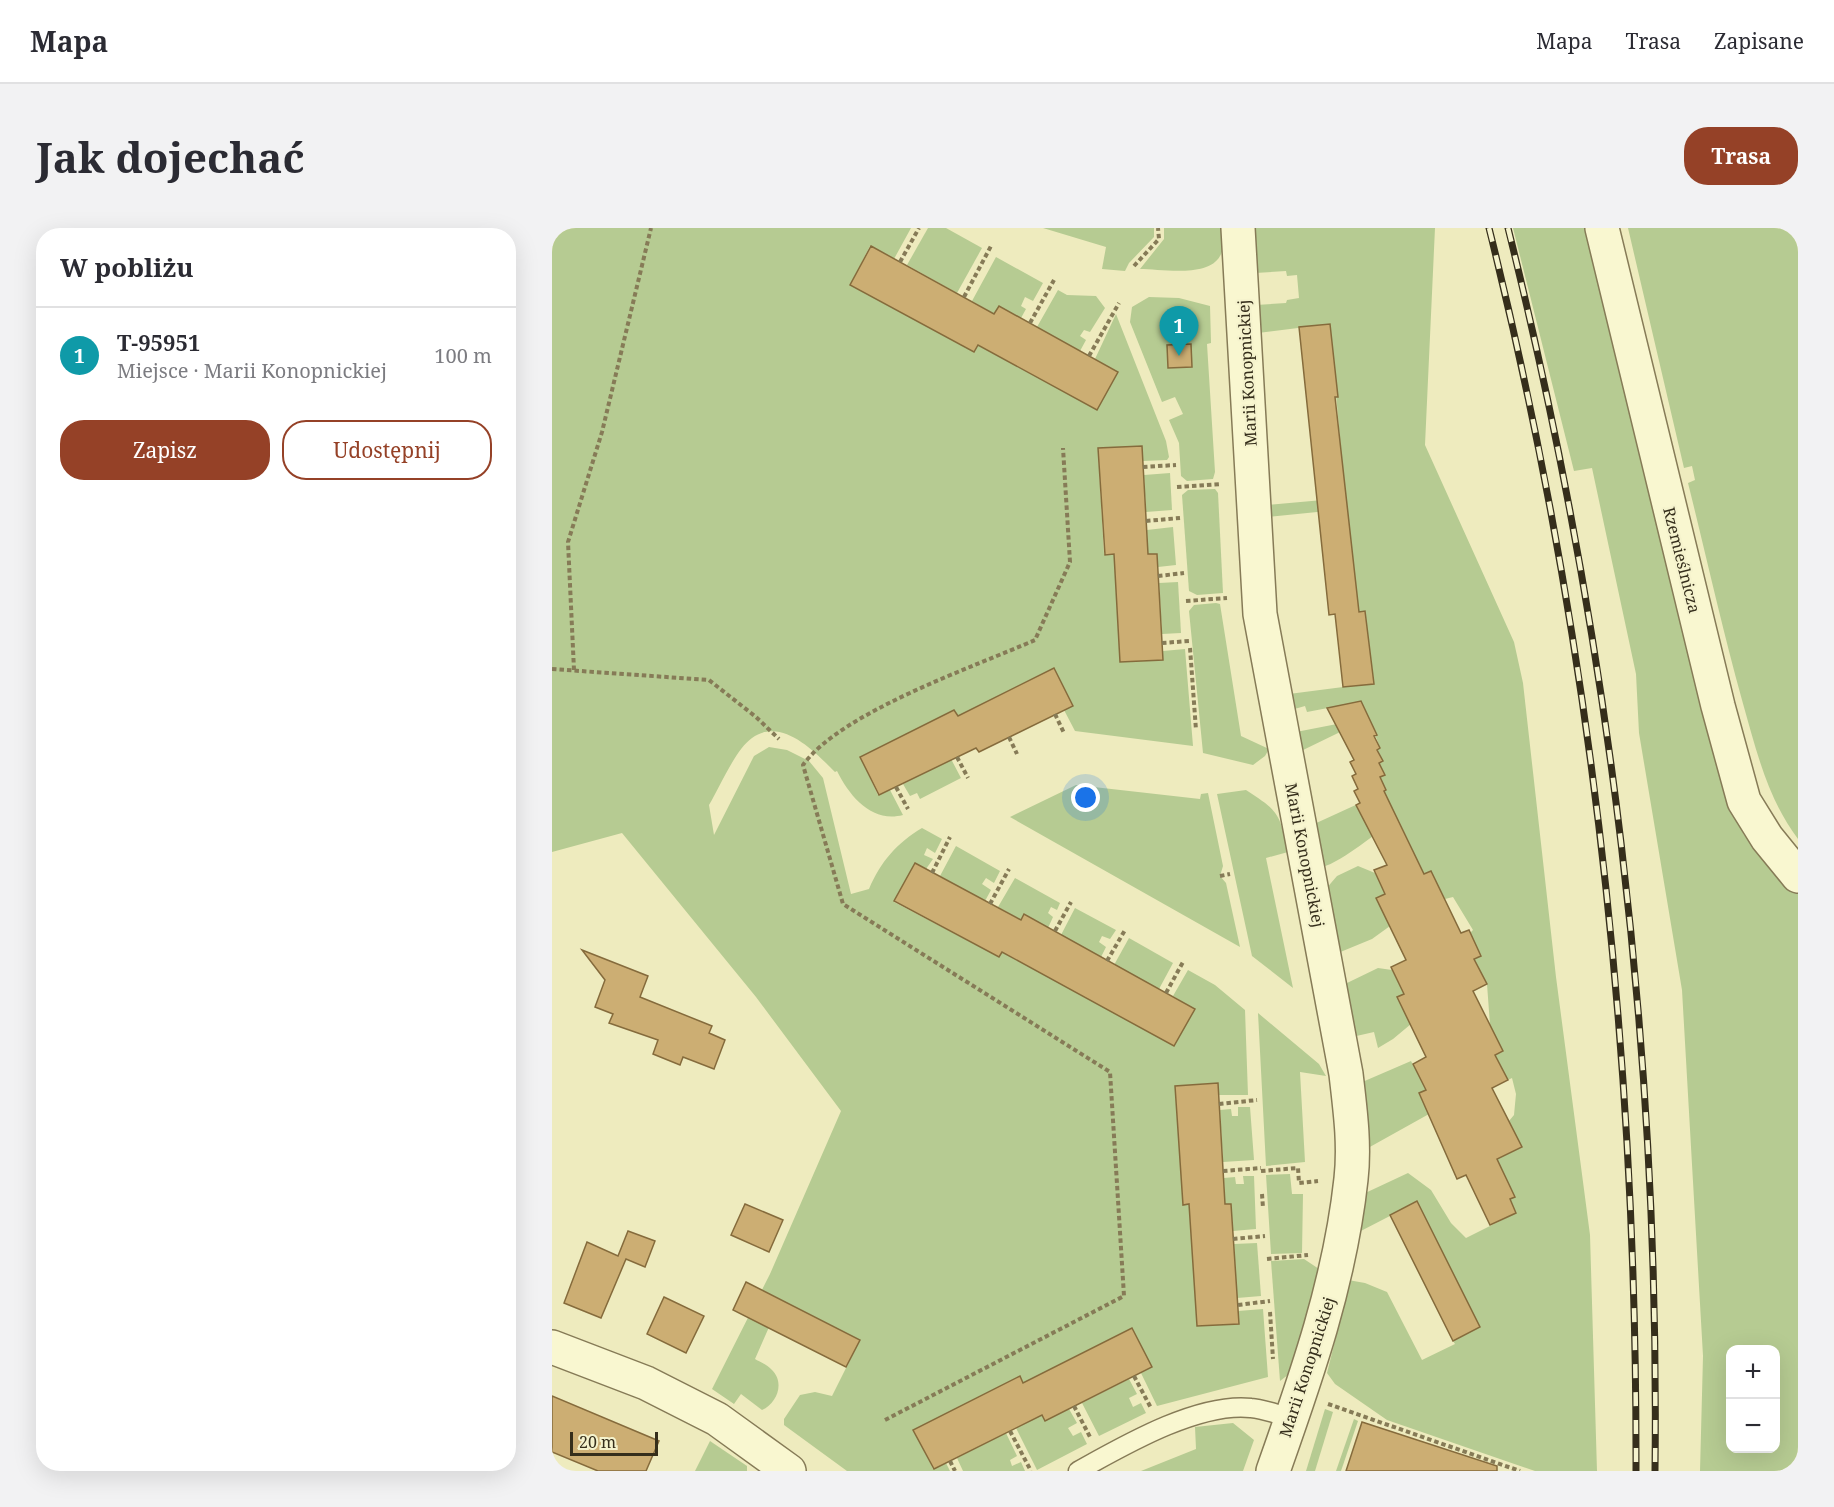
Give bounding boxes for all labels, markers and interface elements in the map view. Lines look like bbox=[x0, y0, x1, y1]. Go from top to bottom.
text: Mapa bbox=[30, 22, 108, 60]
text: Mapa bbox=[1536, 27, 1593, 55]
text: Trasa bbox=[1626, 27, 1681, 55]
text: Zapisane bbox=[1714, 27, 1804, 55]
button: Trasa bbox=[1684, 127, 1798, 185]
text: Jak dojechać bbox=[36, 128, 305, 185]
text: W pobliżu bbox=[60, 249, 194, 285]
street label: Marii Konopnickiej bbox=[1232, 299, 1262, 447]
pin: 1 bbox=[1160, 306, 1198, 356]
text: T-95951 bbox=[117, 327, 200, 357]
text: 1 bbox=[74, 342, 85, 369]
text: 100 m bbox=[434, 342, 492, 369]
text: Miejsce · Marii Konopnickiej bbox=[117, 357, 387, 384]
button: Zapisz bbox=[60, 420, 270, 480]
button: Udostępnij bbox=[282, 420, 492, 480]
street label: Rzemieślnicza bbox=[1658, 505, 1706, 615]
street label: Marii Konopnickiej bbox=[1280, 781, 1330, 929]
your location bbox=[1071, 783, 1100, 812]
street label: Marii Konopnickiej bbox=[1274, 1294, 1340, 1440]
map controls bbox=[1726, 1345, 1780, 1453]
button: + bbox=[1726, 1345, 1780, 1399]
button: − bbox=[1726, 1399, 1780, 1453]
scale bar bbox=[570, 1429, 658, 1456]
text: 20 m bbox=[579, 1431, 616, 1453]

